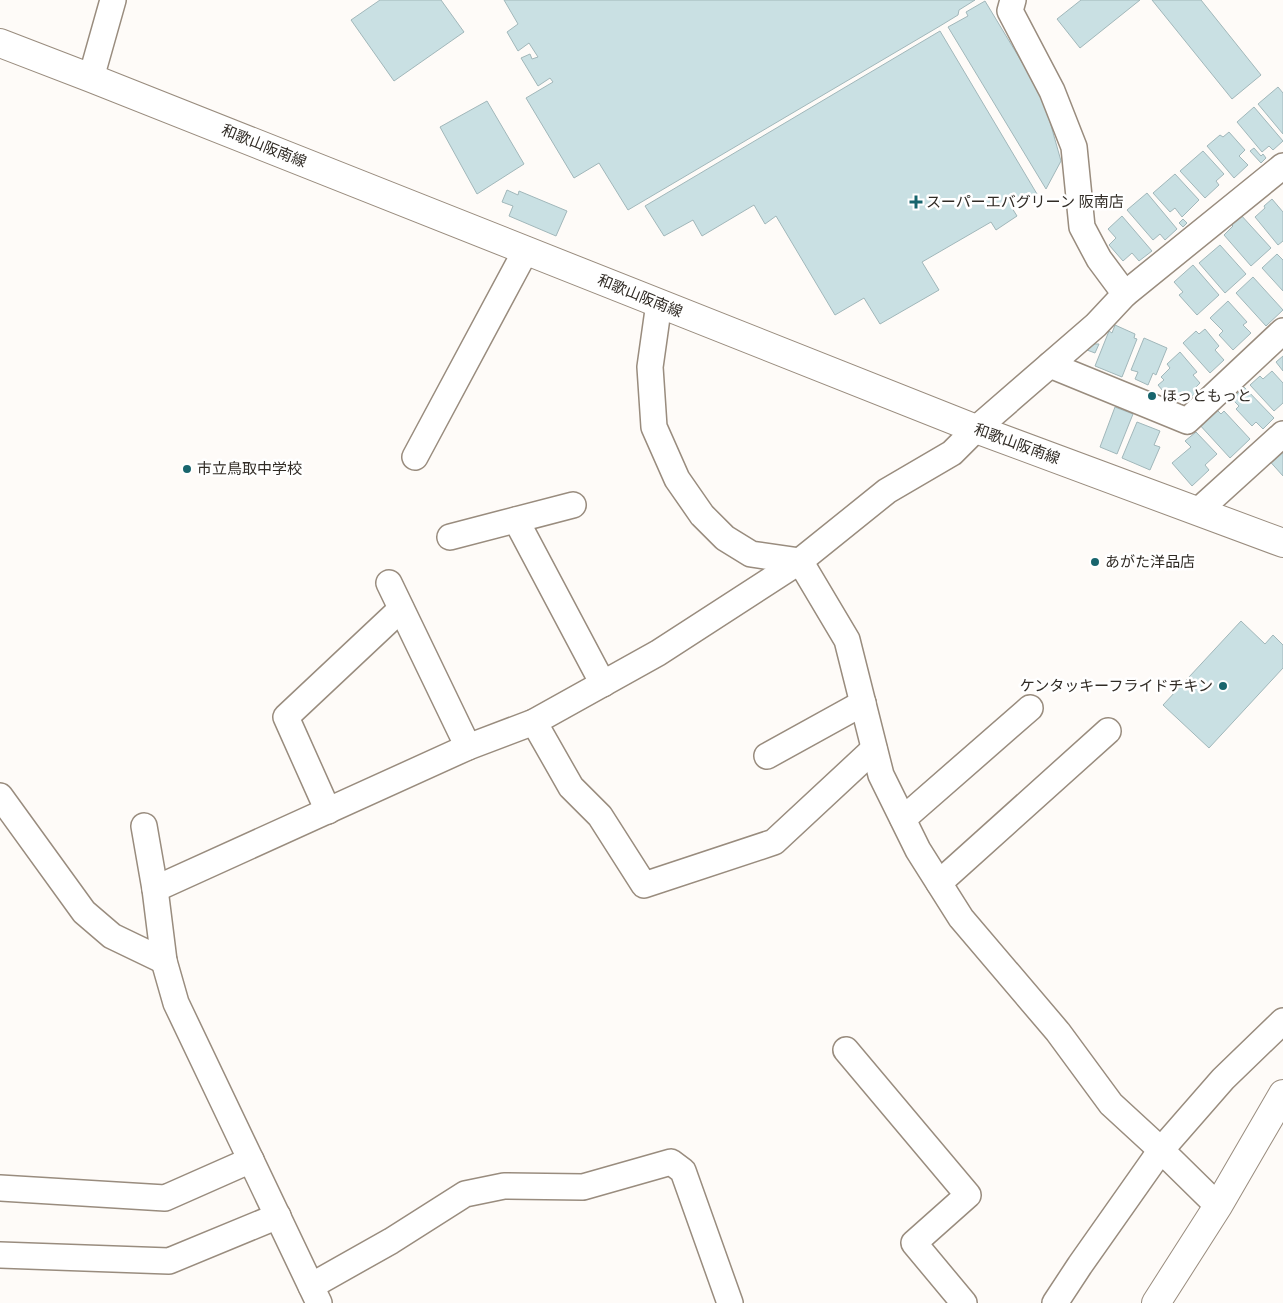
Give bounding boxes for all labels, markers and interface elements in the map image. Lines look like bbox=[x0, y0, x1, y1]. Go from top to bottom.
street label: 和歌山阪南線 bbox=[219, 121, 309, 170]
place label: スーパーエバグリーン 阪南店 bbox=[926, 193, 1124, 210]
marker: スーパーエバグリーン 阪南店 bbox=[910, 196, 922, 208]
street label: 和歌山阪南線 bbox=[595, 271, 685, 320]
place label: ほっともっと bbox=[1162, 387, 1252, 404]
marker: ほっともっと bbox=[1146, 390, 1158, 402]
street label: 和歌山阪南線 bbox=[972, 420, 1062, 467]
place label: 市立鳥取中学校 bbox=[197, 460, 302, 477]
marker: 市立鳥取中学校 bbox=[181, 463, 193, 475]
place label: あがた洋品店 bbox=[1105, 553, 1195, 570]
marker: あがた洋品店 bbox=[1089, 556, 1101, 568]
place label: ケンタッキーフライドチキン bbox=[1020, 677, 1213, 694]
marker: ケンタッキーフライドチキン bbox=[1217, 680, 1229, 692]

